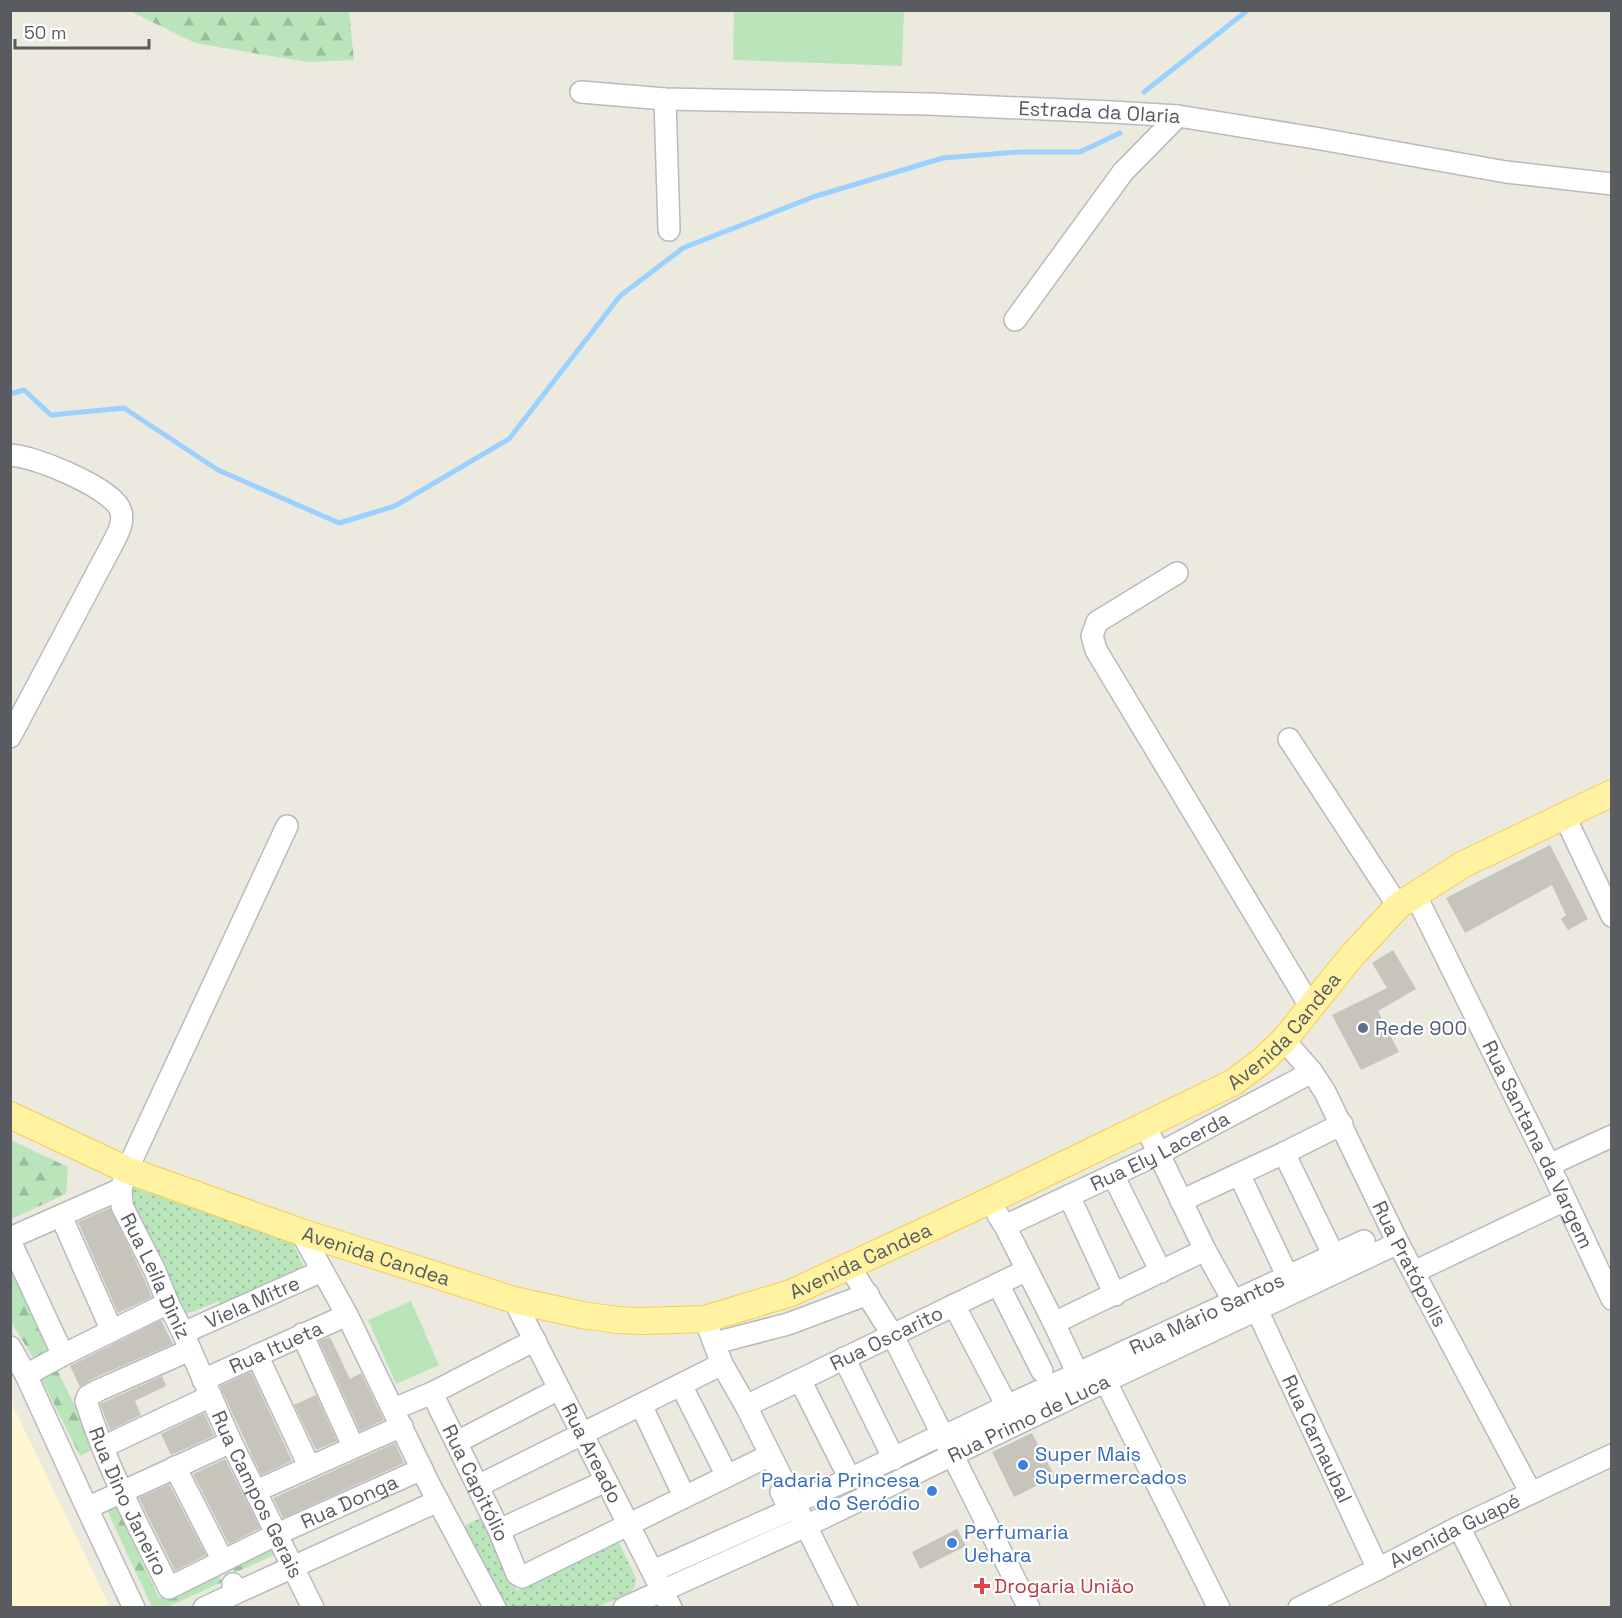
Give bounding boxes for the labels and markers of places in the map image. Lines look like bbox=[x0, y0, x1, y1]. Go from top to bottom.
place label: Rede 900 bbox=[1375, 1015, 1467, 1041]
marker: Rede 900 bbox=[1356, 1021, 1370, 1035]
place label: Super Mais Supermercados bbox=[1035, 1441, 1187, 1490]
marker: Super Mais Supermercados bbox=[1016, 1458, 1030, 1472]
place label: Padaria Princesa do Seródio bbox=[761, 1467, 920, 1516]
marker: Padaria Princesa do Seródio bbox=[925, 1484, 939, 1498]
place label: Perfumaria Uehara bbox=[964, 1519, 1069, 1568]
marker: Perfumaria Uehara bbox=[945, 1536, 959, 1550]
place label: Drogaria União bbox=[994, 1573, 1134, 1599]
marker: Drogaria União bbox=[975, 1579, 989, 1593]

